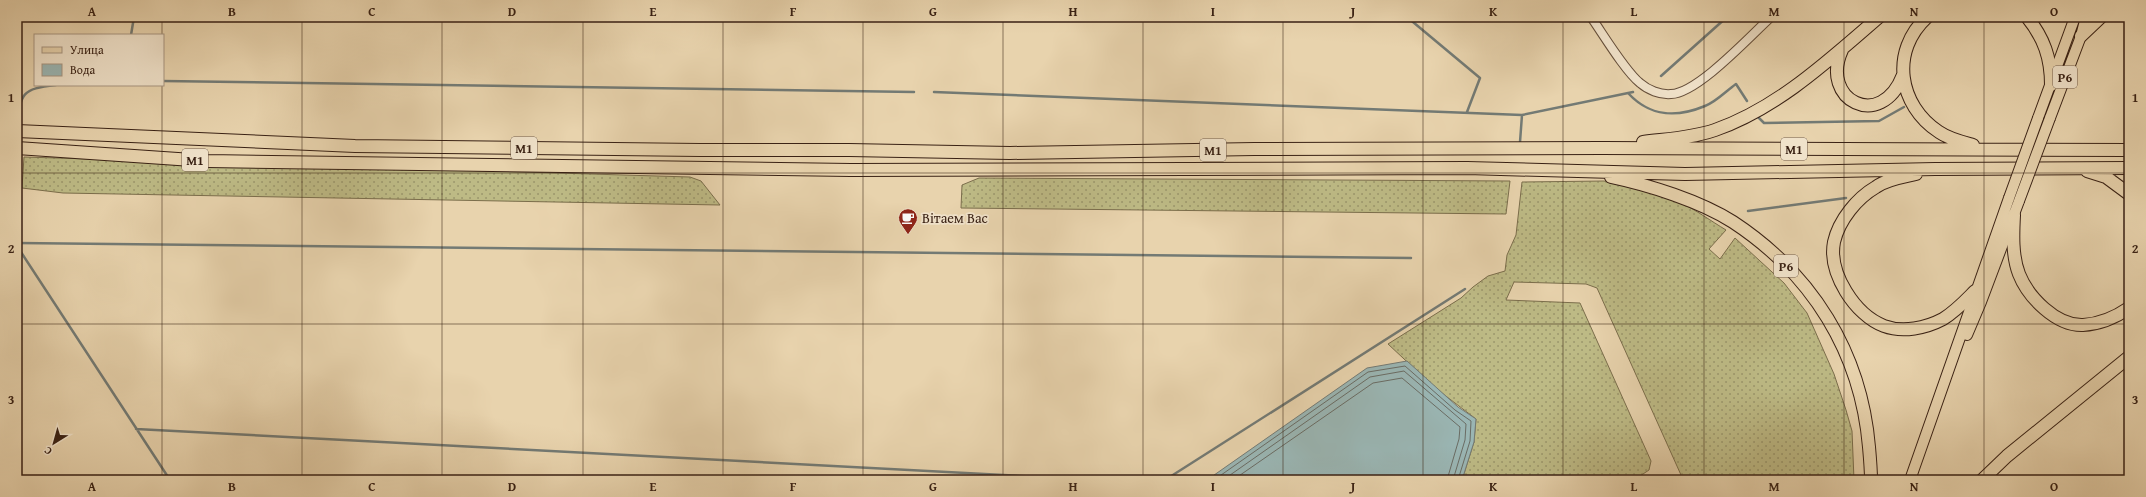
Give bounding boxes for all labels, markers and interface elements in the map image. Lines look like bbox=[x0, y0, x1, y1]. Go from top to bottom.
text: A bbox=[88, 2, 97, 21]
text: B bbox=[228, 2, 236, 21]
text: C bbox=[368, 2, 376, 21]
text: D bbox=[508, 2, 516, 21]
text: E bbox=[650, 2, 657, 21]
text: F bbox=[790, 2, 797, 21]
text: G bbox=[929, 2, 937, 21]
text: H bbox=[1068, 2, 1078, 21]
text: I bbox=[1211, 2, 1215, 21]
text: J bbox=[1349, 2, 1356, 21]
text: K bbox=[1489, 2, 1498, 21]
text: L bbox=[1631, 2, 1638, 21]
text: M bbox=[1768, 2, 1780, 21]
text: N bbox=[1910, 2, 1919, 21]
text: O bbox=[2050, 2, 2058, 21]
legend bbox=[34, 34, 164, 86]
text: Улица bbox=[70, 41, 104, 58]
text: Вода bbox=[70, 61, 95, 78]
road number: Р6 bbox=[2053, 66, 2077, 88]
text: 1 bbox=[8, 88, 14, 107]
text: 1 bbox=[2132, 88, 2138, 107]
road number: М1 bbox=[511, 137, 537, 159]
road number: М1 bbox=[1781, 138, 1807, 160]
road number: М1 bbox=[1200, 139, 1226, 161]
road number: М1 bbox=[182, 149, 208, 171]
cafe icon: Вітаем Вас bbox=[897, 207, 919, 235]
place label: Вітаем Вас bbox=[922, 208, 988, 228]
text: 2 bbox=[8, 239, 15, 258]
text: 2 bbox=[2132, 239, 2139, 258]
road number: Р6 bbox=[1774, 255, 1798, 277]
text: 3 bbox=[8, 390, 14, 409]
text: 3 bbox=[2132, 390, 2138, 409]
north arrow bbox=[34, 423, 74, 463]
text: С bbox=[41, 443, 55, 459]
text: A bbox=[88, 477, 97, 496]
text: B bbox=[228, 477, 236, 496]
text: C bbox=[368, 477, 376, 496]
text: D bbox=[508, 477, 516, 496]
text: E bbox=[650, 477, 657, 496]
text: F bbox=[790, 477, 797, 496]
text: G bbox=[929, 477, 937, 496]
text: H bbox=[1068, 477, 1078, 496]
text: I bbox=[1211, 477, 1215, 496]
text: J bbox=[1349, 477, 1356, 496]
text: K bbox=[1489, 477, 1498, 496]
text: L bbox=[1631, 477, 1638, 496]
text: M bbox=[1768, 477, 1780, 496]
text: N bbox=[1910, 477, 1919, 496]
text: O bbox=[2050, 477, 2058, 496]

